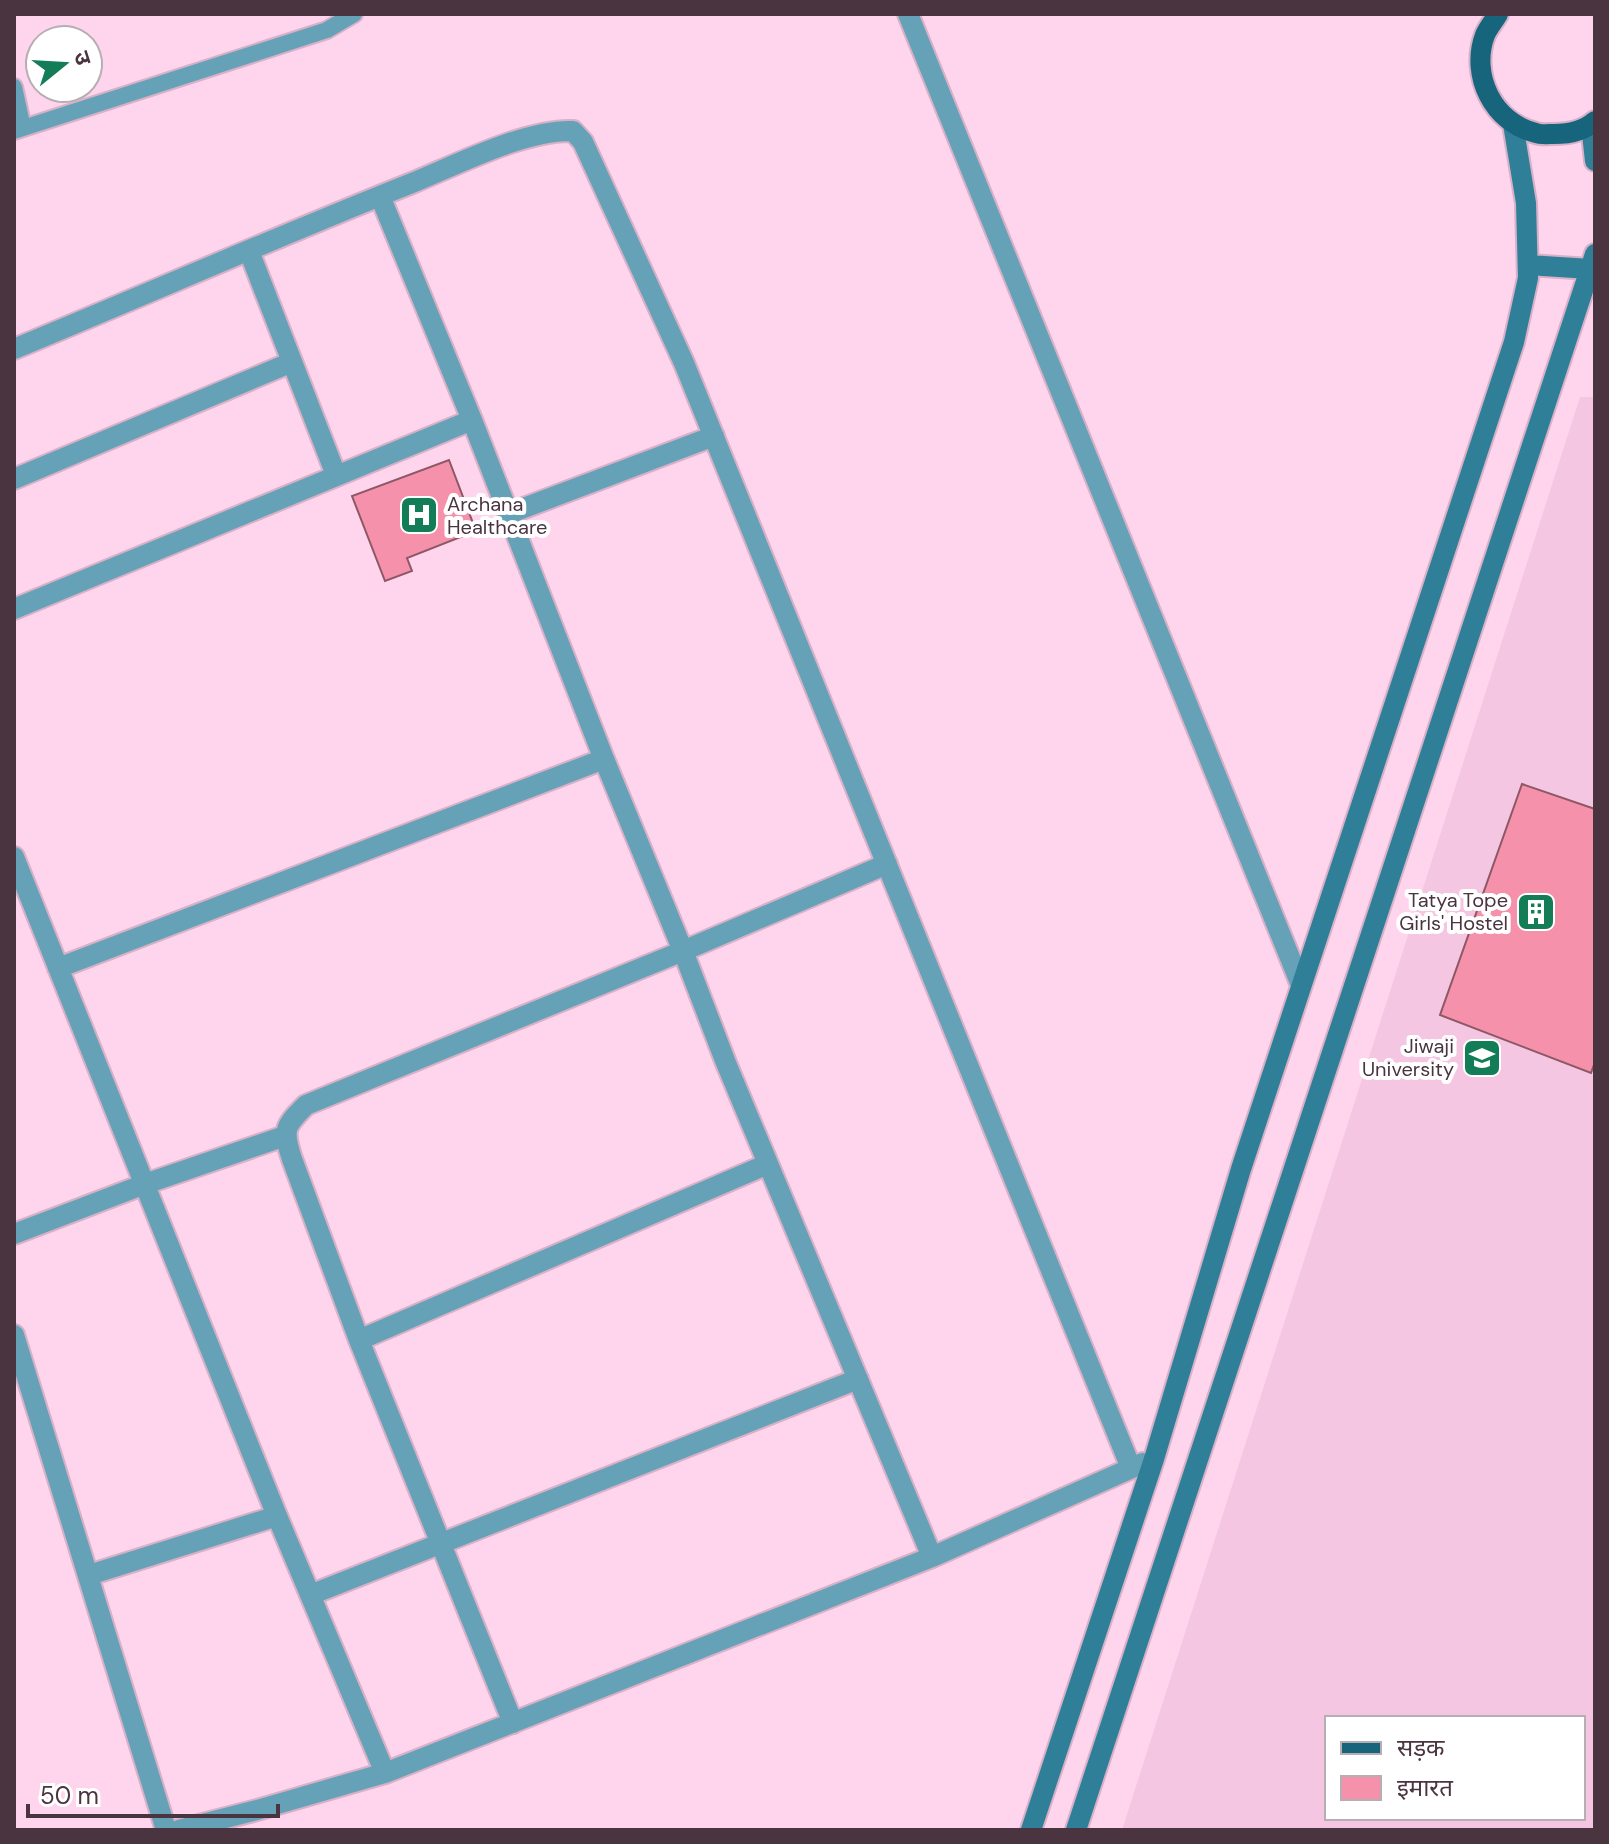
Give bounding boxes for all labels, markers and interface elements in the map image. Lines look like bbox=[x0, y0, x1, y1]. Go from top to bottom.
north arrow bbox=[24, 24, 104, 104]
text: उ bbox=[67, 47, 99, 70]
place label: Archana Healthcare bbox=[447, 491, 547, 540]
hospital icon: Archana Healthcare bbox=[398, 494, 440, 536]
place label: Tatya Tope Girls' Hostel bbox=[1399, 887, 1508, 936]
building icon: Tatya Tope Girls' Hostel bbox=[1515, 891, 1557, 933]
place label: Jiwaji University bbox=[1362, 1033, 1454, 1082]
school or university icon: Jiwaji University bbox=[1461, 1037, 1503, 1079]
legend bbox=[1325, 1716, 1585, 1820]
text: सड़क bbox=[1397, 1732, 1445, 1763]
scale bar bbox=[28, 1768, 278, 1818]
text: इमारत bbox=[1397, 1772, 1454, 1803]
text: 50 m bbox=[40, 1780, 99, 1811]

